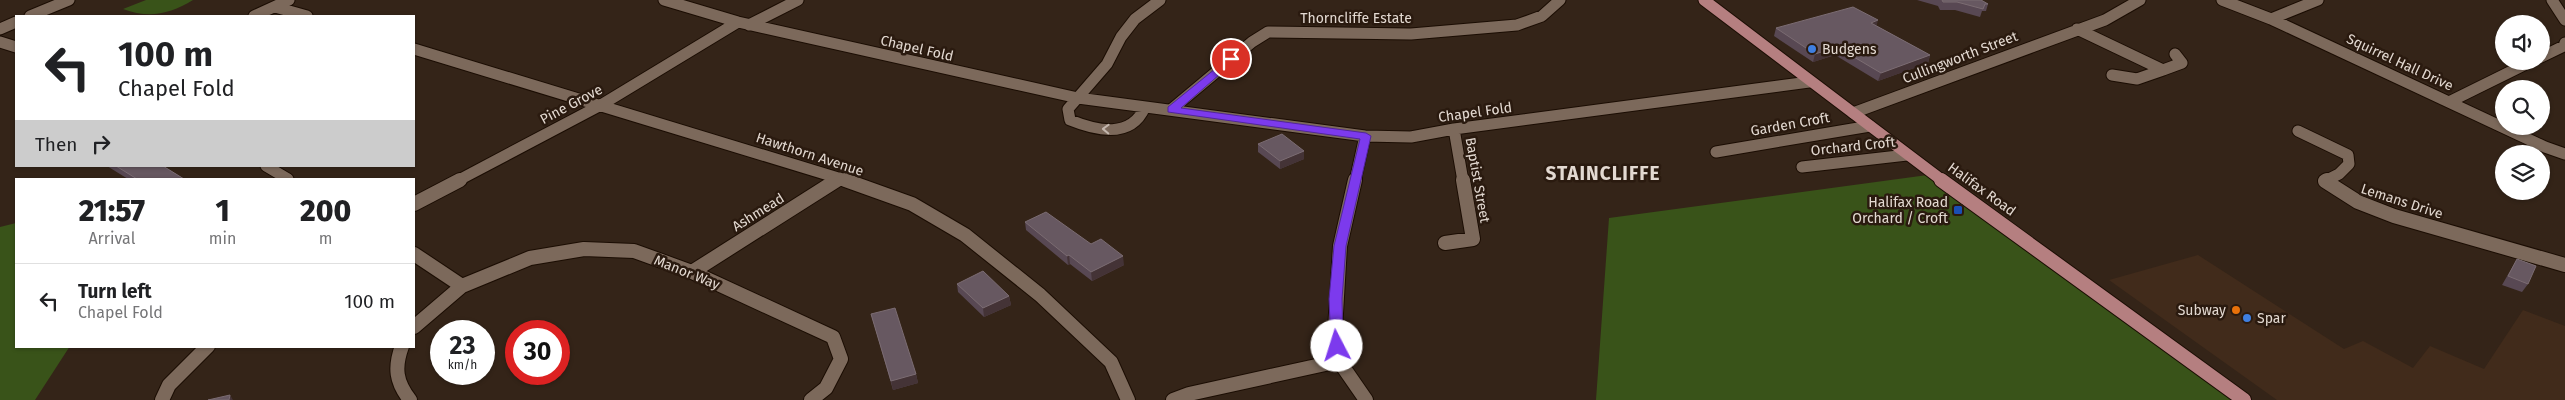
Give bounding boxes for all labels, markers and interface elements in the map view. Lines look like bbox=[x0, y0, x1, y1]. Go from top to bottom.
street label: Thorncliffe Estate bbox=[1300, 10, 1412, 27]
map controls bbox=[2495, 15, 2550, 200]
button: sound bbox=[2495, 15, 2550, 70]
street label: Cullingworth Street bbox=[1900, 27, 2021, 87]
street label: Squirrel Hall Drive bbox=[2344, 30, 2456, 95]
street label: Chapel Fold bbox=[879, 32, 955, 65]
text: 100 m bbox=[118, 33, 213, 75]
icon: left bbox=[35, 35, 100, 100]
pin bbox=[1210, 38, 1252, 80]
place label: Budgens bbox=[1822, 41, 1877, 58]
marker: Budgens bbox=[1806, 43, 1818, 55]
icon: arrive bbox=[1217, 45, 1245, 73]
text: Chapel Fold bbox=[118, 75, 235, 102]
button: search bbox=[2495, 80, 2550, 135]
street label: Pine Grove bbox=[537, 81, 605, 128]
street label: Chapel Fold bbox=[1437, 99, 1513, 126]
street label: Garden Croft bbox=[1749, 109, 1832, 140]
one-way arrow bbox=[1102, 123, 1110, 134]
street label: Hawthorn Avenue bbox=[754, 129, 866, 180]
icon: right bbox=[87, 130, 115, 158]
text: Then bbox=[35, 133, 77, 156]
street label: Orchard Croft bbox=[1810, 134, 1897, 159]
street label: Baptist Street bbox=[1462, 136, 1494, 225]
button: layers bbox=[2495, 145, 2550, 200]
street label: Halifax Road bbox=[1944, 159, 2019, 220]
district label: STAINCLIFFE bbox=[1546, 162, 1660, 185]
street label: Lemans Drive bbox=[2359, 180, 2445, 223]
street label: Ashmead bbox=[729, 190, 787, 235]
text: 21:57 bbox=[79, 193, 145, 229]
text: 1 bbox=[215, 193, 230, 229]
text: 200 bbox=[300, 193, 351, 229]
place label: Halifax Road Orchard / Croft bbox=[1852, 194, 1949, 227]
marker: Halifax Road Orchard / Croft bbox=[1952, 204, 1964, 216]
text: Arrival bbox=[88, 229, 135, 248]
text: min bbox=[209, 229, 236, 248]
text: m bbox=[319, 229, 333, 248]
street label: Manor Way bbox=[651, 252, 722, 293]
text: Turn left bbox=[78, 280, 152, 303]
icon: left bbox=[35, 287, 63, 315]
text: 100 m bbox=[344, 290, 395, 313]
place label: Subway bbox=[2178, 302, 2226, 319]
text: Chapel Fold bbox=[78, 303, 163, 322]
marker: Subway bbox=[2230, 304, 2242, 316]
place label: Spar bbox=[2257, 310, 2286, 327]
marker: Spar bbox=[2241, 312, 2253, 324]
position arrow bbox=[1310, 319, 1362, 371]
speed limit sign: 30 bbox=[505, 320, 570, 385]
text: 23 bbox=[450, 331, 475, 361]
text: km/h bbox=[448, 358, 477, 372]

